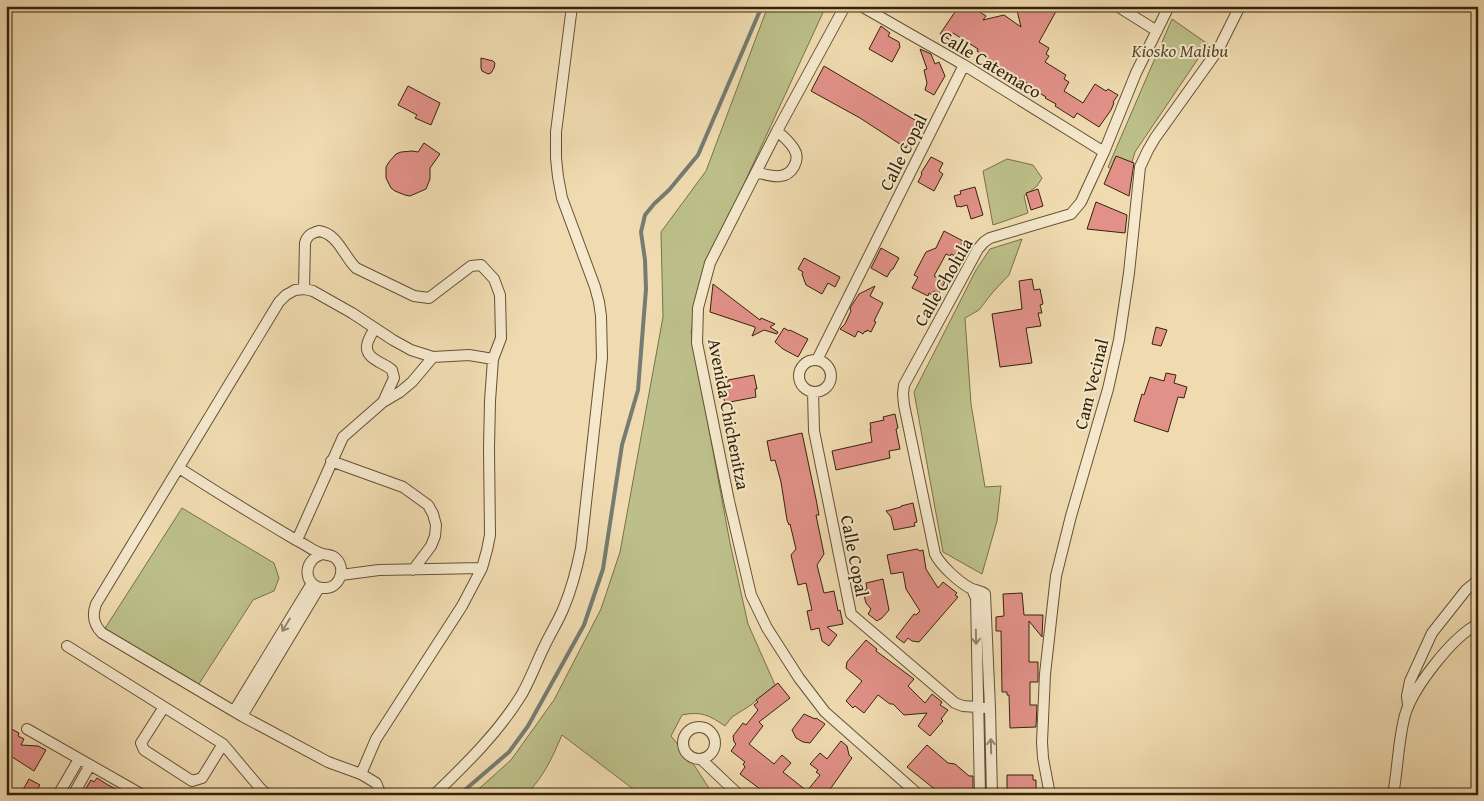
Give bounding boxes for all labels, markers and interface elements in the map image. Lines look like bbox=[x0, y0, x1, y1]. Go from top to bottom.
street label: Calle Catemaco bbox=[935, 23, 1047, 105]
park label: Kiosko Malibu bbox=[1130, 37, 1229, 64]
street label: Calle Copal bbox=[872, 109, 934, 195]
street label: Calle Cholula bbox=[907, 232, 979, 331]
street label: Avenida Chichenitza bbox=[701, 336, 757, 492]
street label: Cam Vecinal bbox=[1067, 336, 1115, 432]
street label: Calle Copal bbox=[834, 513, 876, 599]
one-way arrow bbox=[281, 617, 291, 631]
one-way arrow bbox=[972, 628, 981, 644]
one-way arrow bbox=[986, 738, 996, 754]

